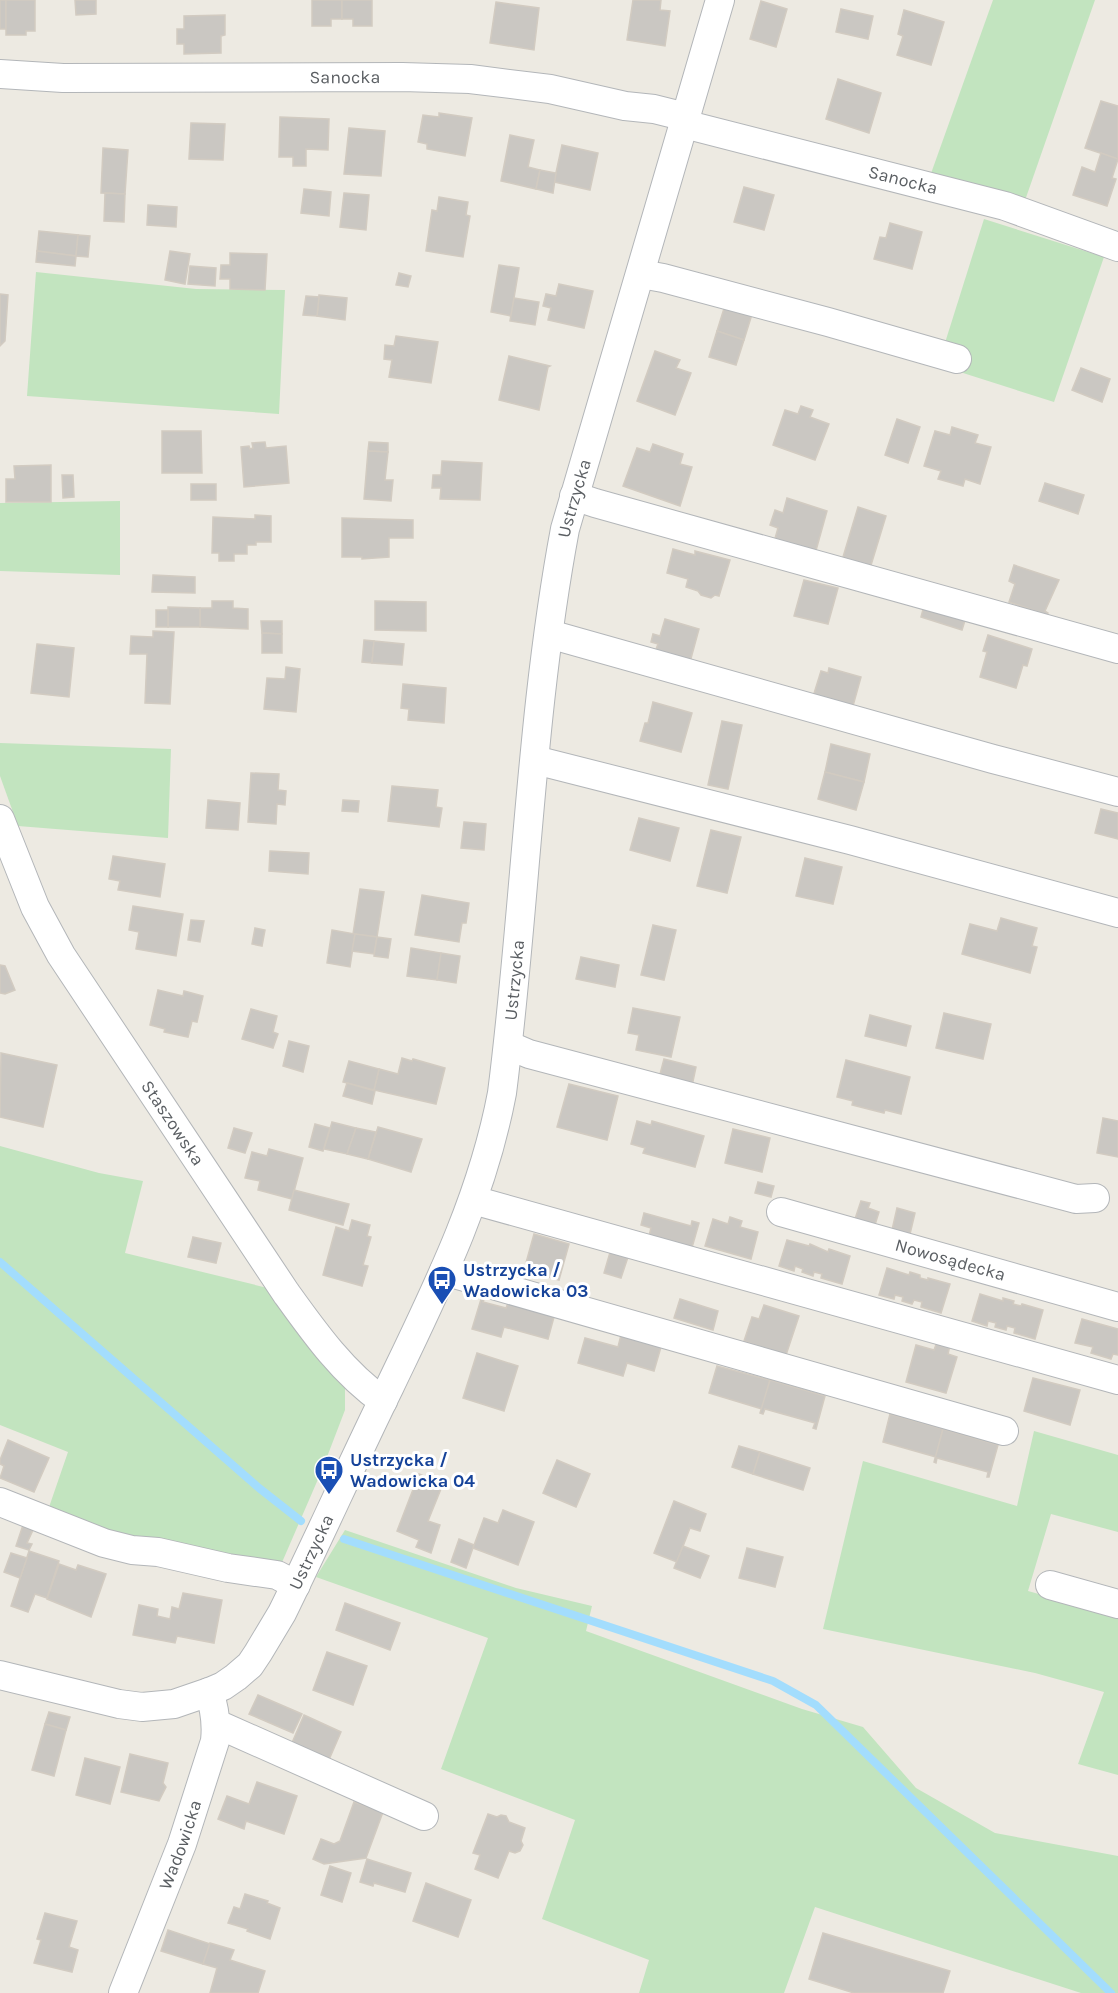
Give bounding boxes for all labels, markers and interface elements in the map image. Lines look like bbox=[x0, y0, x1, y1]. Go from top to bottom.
street label: Sanocka bbox=[309, 66, 380, 88]
street label: Sanocka bbox=[866, 161, 940, 199]
street label: Ustrzycka bbox=[553, 457, 596, 539]
street label: Ustrzycka bbox=[499, 939, 529, 1021]
street label: Staszowska bbox=[136, 1076, 209, 1170]
street label: Nowosądecka bbox=[893, 1234, 1008, 1286]
place label: Ustrzycka / Wadowicka 03 bbox=[463, 1259, 588, 1302]
bus stop icon: Ustrzycka / Wadowicka 03 bbox=[426, 1264, 458, 1306]
place label: Ustrzycka / Wadowicka 04 bbox=[350, 1449, 475, 1492]
bus stop icon: Ustrzycka / Wadowicka 04 bbox=[313, 1454, 345, 1496]
street label: Ustrzycka bbox=[284, 1511, 338, 1593]
street label: Wadowicka bbox=[154, 1797, 206, 1893]

